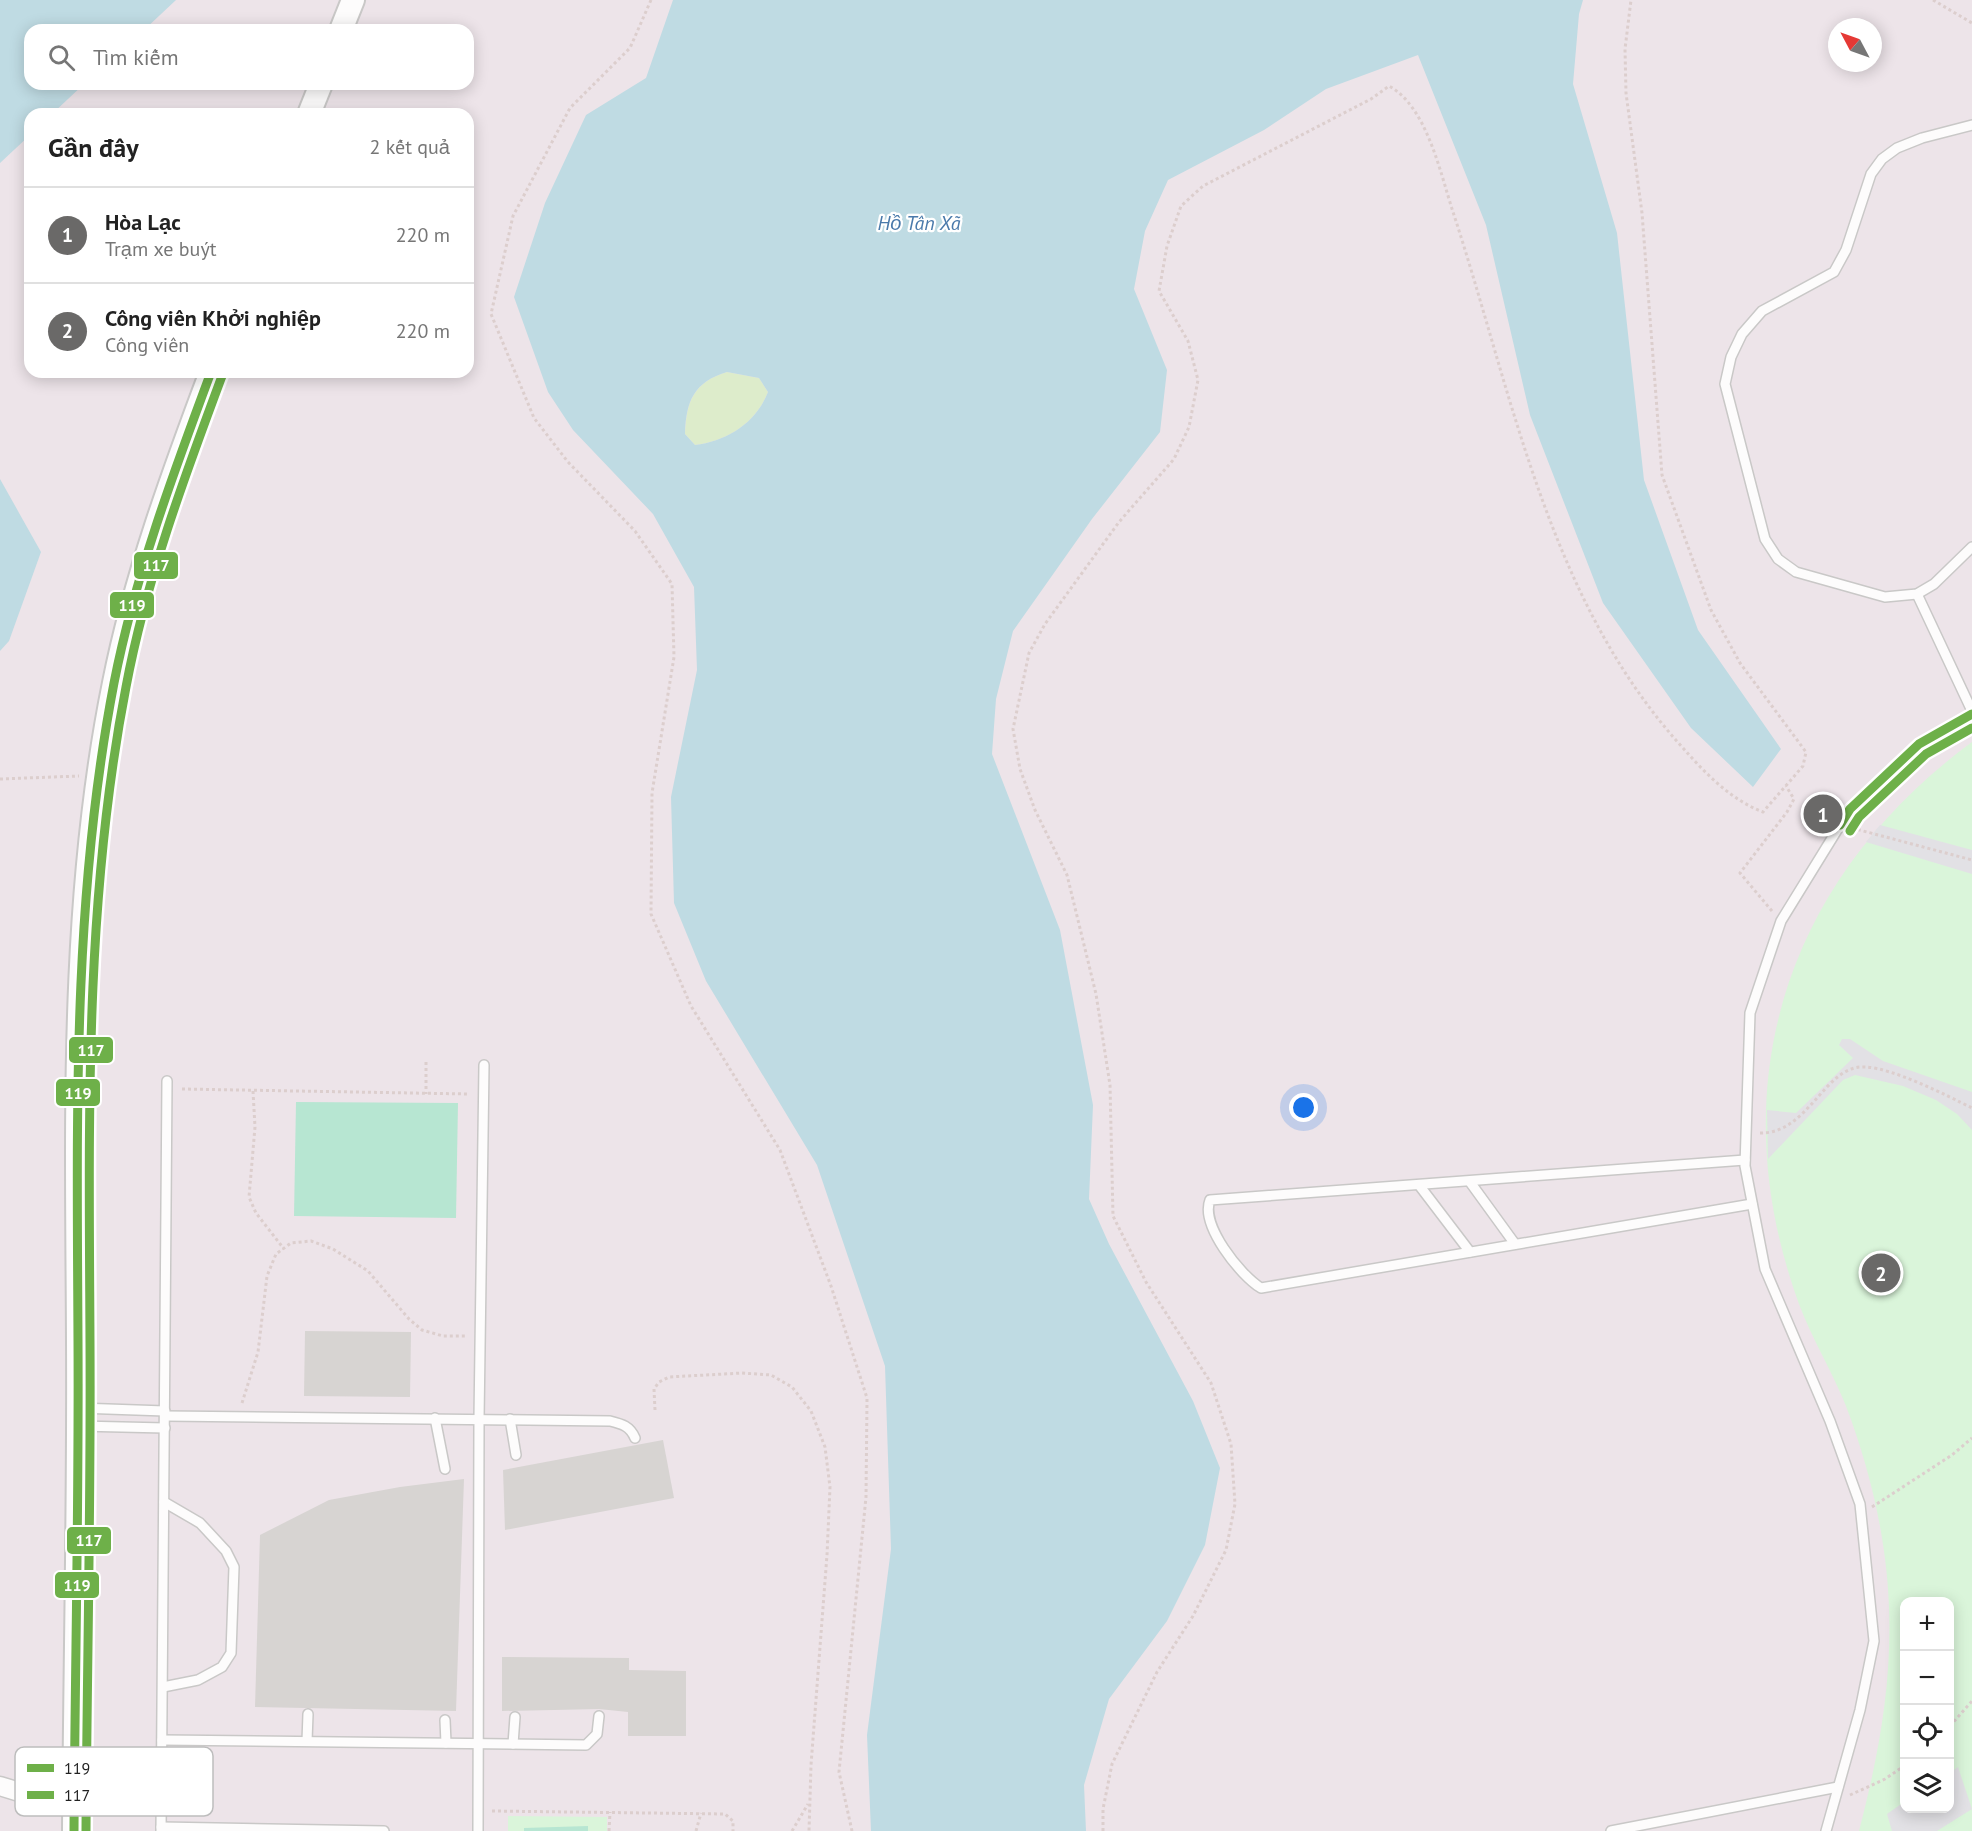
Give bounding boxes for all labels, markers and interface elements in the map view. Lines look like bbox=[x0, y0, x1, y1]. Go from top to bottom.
north arrow bbox=[1828, 18, 1882, 72]
search box bbox=[24, 24, 474, 90]
icon: search bbox=[45, 41, 78, 74]
text: Tìm kiếm bbox=[93, 43, 179, 71]
text: Gần đây bbox=[48, 131, 139, 164]
text: 2 kết quả bbox=[369, 134, 450, 160]
text: Hòa Lạc bbox=[105, 208, 181, 236]
water label: Hồ Tân Xã bbox=[878, 210, 961, 236]
text: 1 bbox=[62, 222, 73, 248]
text: 220 m bbox=[396, 222, 450, 248]
text: Trạm xe buýt bbox=[105, 236, 217, 262]
text: Công viên Khởi nghiệp bbox=[105, 304, 321, 332]
text: 2 bbox=[62, 318, 73, 344]
text: 220 m bbox=[396, 318, 450, 344]
text: Công viên bbox=[105, 332, 189, 358]
line badge: 117 bbox=[133, 551, 179, 580]
text: 117 bbox=[142, 555, 170, 575]
line badge: 119 bbox=[109, 591, 155, 619]
text: 119 bbox=[118, 595, 146, 615]
pin: 1 bbox=[1804, 792, 1842, 836]
line badge: 117 bbox=[68, 1036, 114, 1064]
text: 117 bbox=[77, 1040, 105, 1060]
line badge: 119 bbox=[55, 1078, 101, 1107]
text: 119 bbox=[64, 1083, 92, 1103]
your location bbox=[1289, 1093, 1318, 1122]
pin: 2 bbox=[1862, 1250, 1900, 1296]
line badge: 117 bbox=[66, 1526, 112, 1555]
text: 117 bbox=[75, 1530, 103, 1550]
line badge: 119 bbox=[54, 1571, 100, 1599]
text: 119 bbox=[63, 1575, 91, 1595]
map controls bbox=[1900, 1597, 1954, 1813]
button: + bbox=[1900, 1597, 1954, 1651]
button: − bbox=[1900, 1651, 1954, 1705]
button: locate bbox=[1900, 1705, 1954, 1759]
legend bbox=[15, 1747, 213, 1816]
text: 119 bbox=[64, 1758, 90, 1778]
button: layers bbox=[1900, 1759, 1954, 1813]
text: 117 bbox=[64, 1785, 90, 1805]

